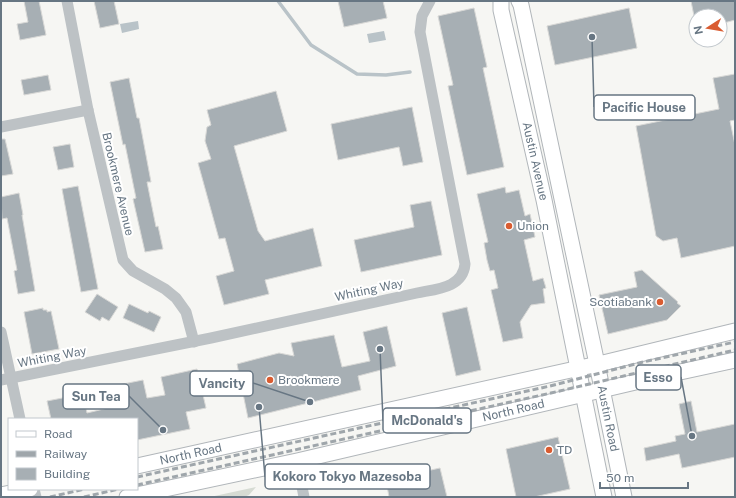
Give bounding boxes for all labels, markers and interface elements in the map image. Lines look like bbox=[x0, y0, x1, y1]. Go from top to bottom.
north arrow bbox=[688, 8, 728, 48]
text: N bbox=[691, 25, 705, 36]
callout: Pacific House bbox=[594, 95, 695, 120]
text: Pacific House bbox=[602, 100, 686, 115]
street label: Austin Avenue bbox=[520, 121, 551, 202]
street label: Brookmere Avenue bbox=[99, 131, 137, 237]
place label: Union bbox=[517, 219, 549, 233]
marker: Union bbox=[504, 221, 514, 231]
street label: Whiting Way bbox=[333, 276, 405, 304]
place label: Scotiabank bbox=[589, 295, 652, 309]
marker: Scotiabank bbox=[655, 297, 665, 307]
street label: Whiting Way bbox=[16, 343, 88, 371]
callout: Esso bbox=[636, 365, 681, 390]
text: Esso bbox=[643, 370, 673, 385]
callout: Vancity bbox=[190, 371, 253, 396]
place label: Brookmere bbox=[278, 373, 340, 387]
marker: Brookmere bbox=[265, 375, 275, 385]
text: Vancity bbox=[199, 376, 246, 391]
callout: Sun Tea bbox=[63, 384, 129, 409]
street label: Austin Road bbox=[594, 384, 622, 453]
text: Sun Tea bbox=[71, 389, 121, 404]
street label: North Road bbox=[481, 396, 546, 425]
callout: McDonald's bbox=[383, 408, 471, 433]
text: McDonald's bbox=[391, 413, 463, 428]
legend bbox=[8, 418, 138, 490]
text: Road bbox=[44, 427, 72, 441]
street label: North Road bbox=[158, 440, 223, 468]
place label: TD bbox=[557, 443, 572, 457]
marker: TD bbox=[544, 445, 554, 455]
text: Railway bbox=[44, 447, 88, 461]
callout: Kokoro Tokyo Mazesoba bbox=[265, 464, 430, 489]
scale bar bbox=[600, 464, 688, 490]
text: Building bbox=[44, 467, 90, 481]
text: Kokoro Tokyo Mazesoba bbox=[272, 469, 422, 484]
text: 50 m bbox=[606, 471, 634, 485]

